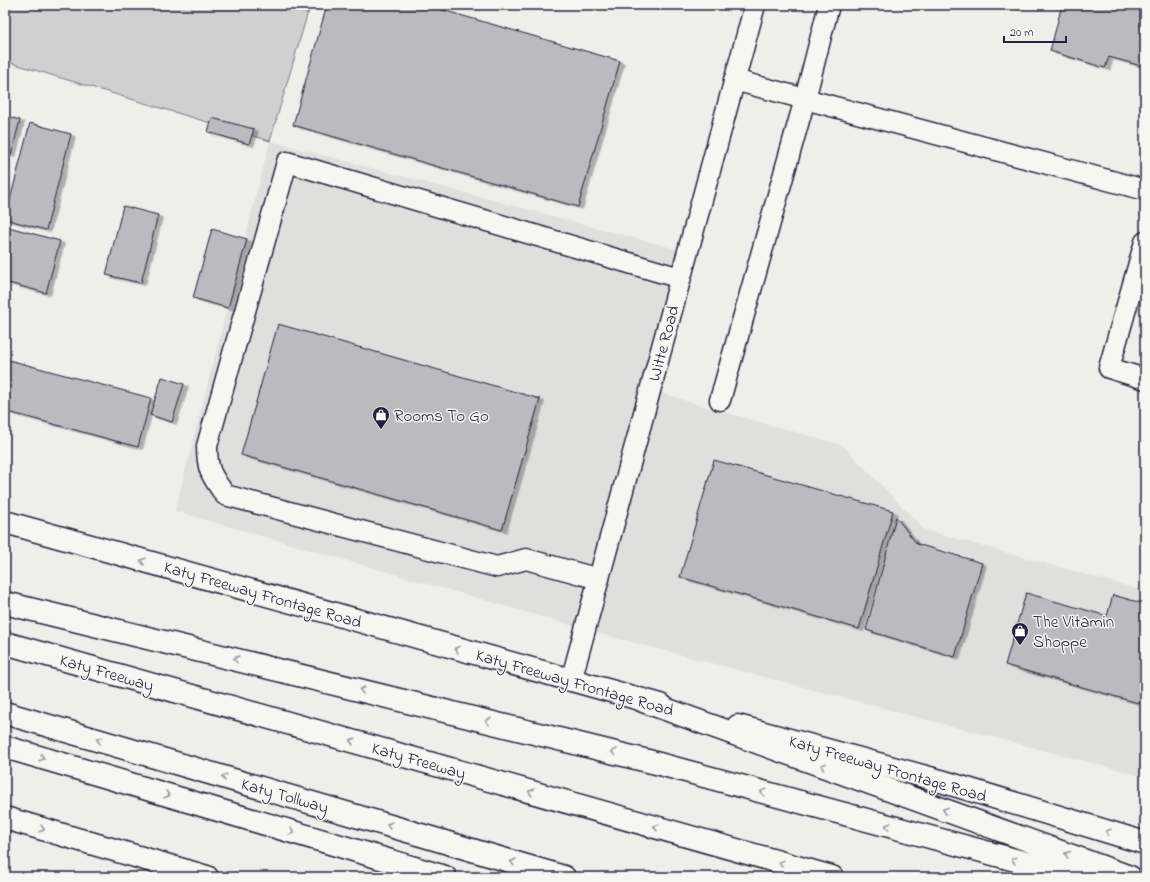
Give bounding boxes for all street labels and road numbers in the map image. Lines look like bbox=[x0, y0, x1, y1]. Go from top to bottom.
street label: Witte Road bbox=[642, 302, 687, 384]
street label: Katy Freeway Frontage Road bbox=[160, 555, 365, 638]
street label: Katy Freeway Frontage Road bbox=[472, 643, 677, 726]
street label: Katy Freeway bbox=[56, 648, 157, 700]
street label: Katy Freeway Frontage Road bbox=[785, 729, 990, 812]
street label: Katy Freeway bbox=[368, 736, 469, 788]
street label: Katy Tollway bbox=[238, 772, 331, 822]

